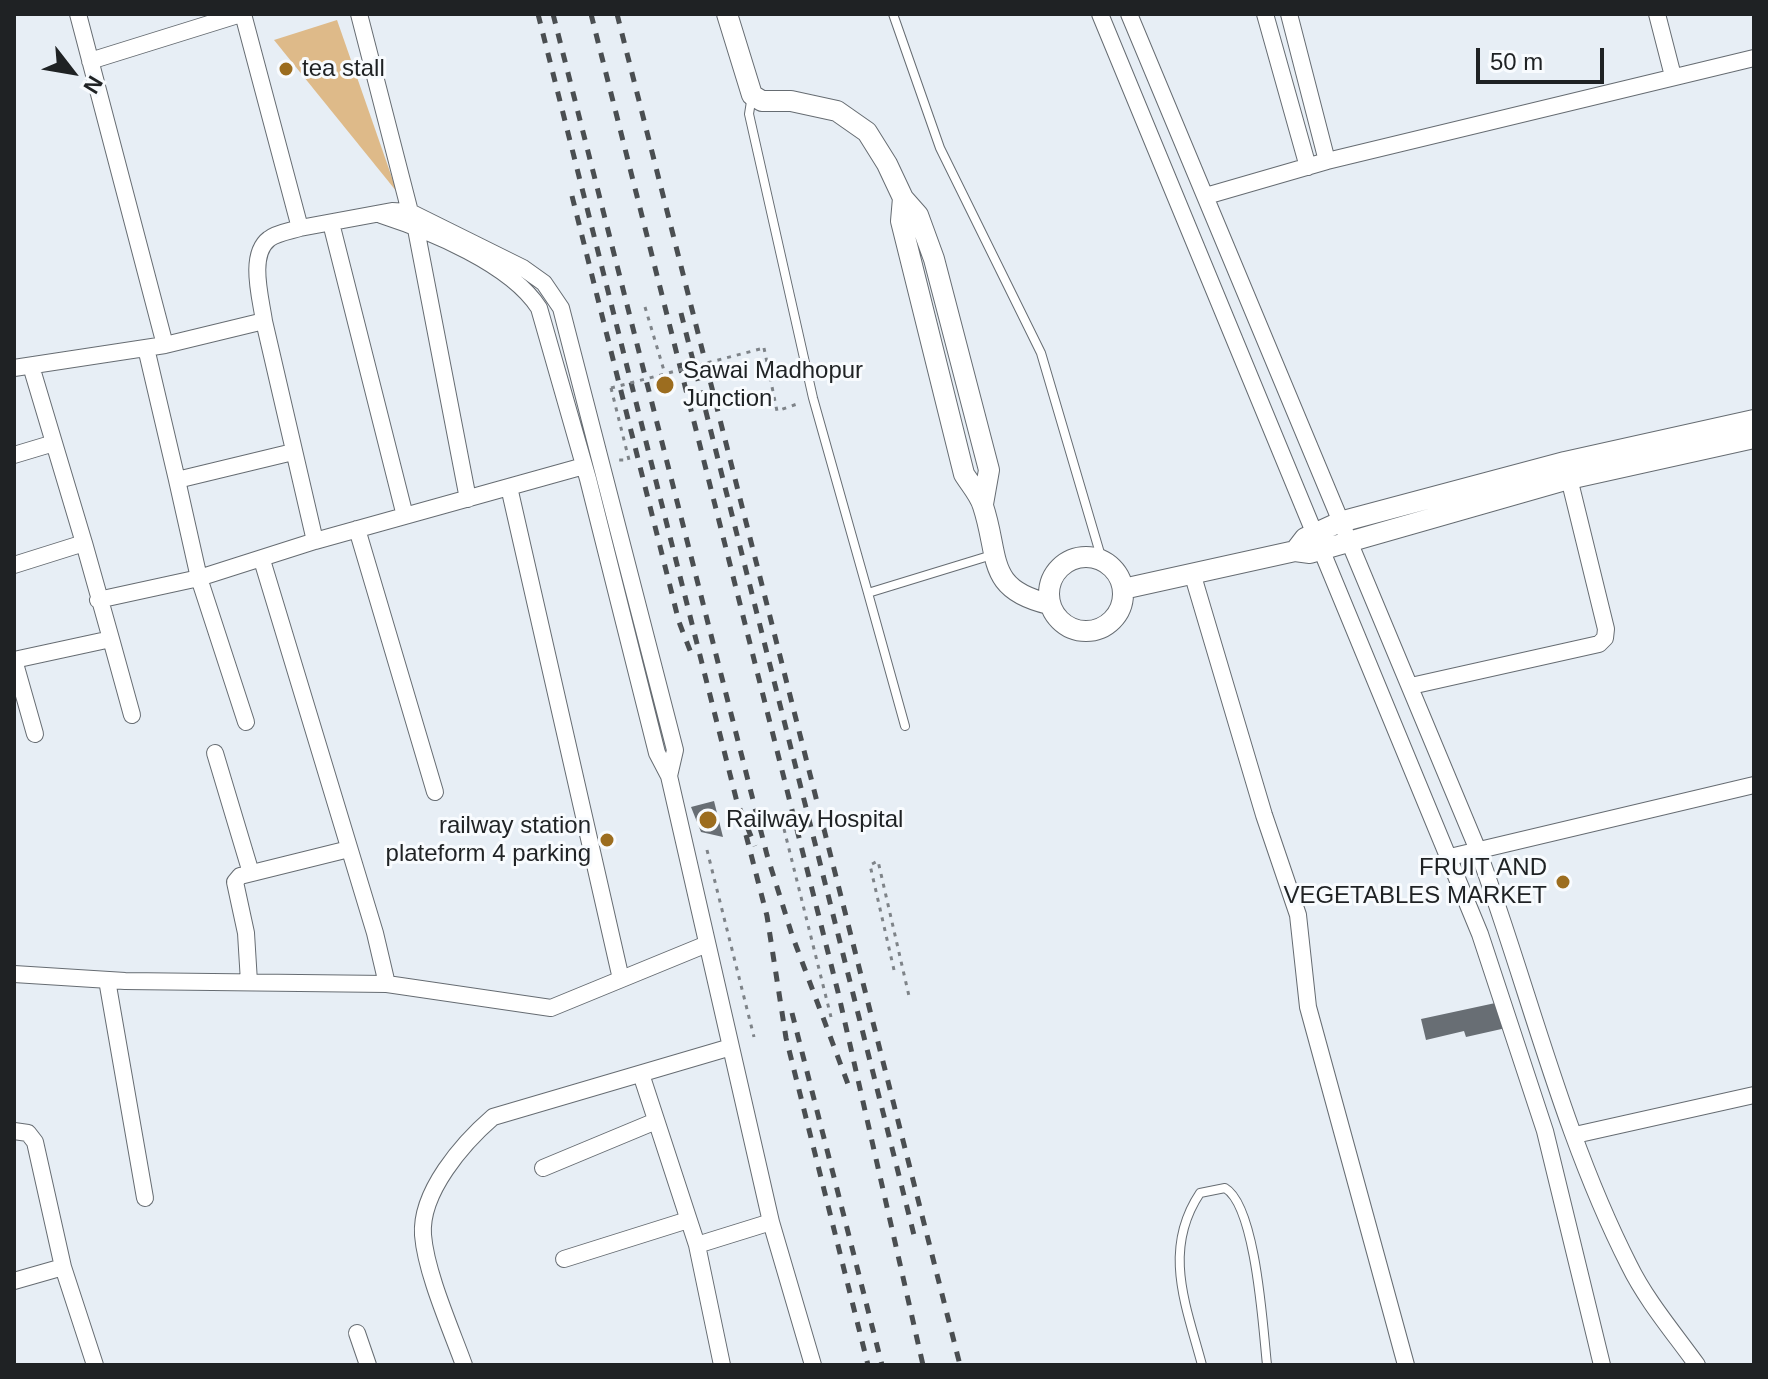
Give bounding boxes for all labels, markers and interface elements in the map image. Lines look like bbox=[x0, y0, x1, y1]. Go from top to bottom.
north arrow bbox=[32, 32, 112, 112]
scale bar bbox=[1480, 32, 1608, 82]
text: 50 m bbox=[1490, 48, 1543, 75]
place label: tea stall bbox=[302, 55, 385, 83]
marker: tea stall bbox=[277, 60, 295, 78]
text: N bbox=[78, 71, 108, 98]
place label: Sawai Madhopur Junction bbox=[683, 357, 863, 413]
marker: Sawai Madhopur Junction bbox=[654, 374, 676, 396]
place label: Railway Hospital bbox=[726, 806, 903, 834]
marker: Railway Hospital bbox=[697, 809, 719, 831]
place label: railway station plateform 4 parking bbox=[386, 812, 591, 868]
marker: railway station plateform 4 parking bbox=[598, 831, 616, 849]
place label: FRUIT AND VEGETABLES MARKET bbox=[1283, 854, 1547, 910]
marker: FRUIT AND VEGETABLES MARKET bbox=[1554, 873, 1572, 891]

